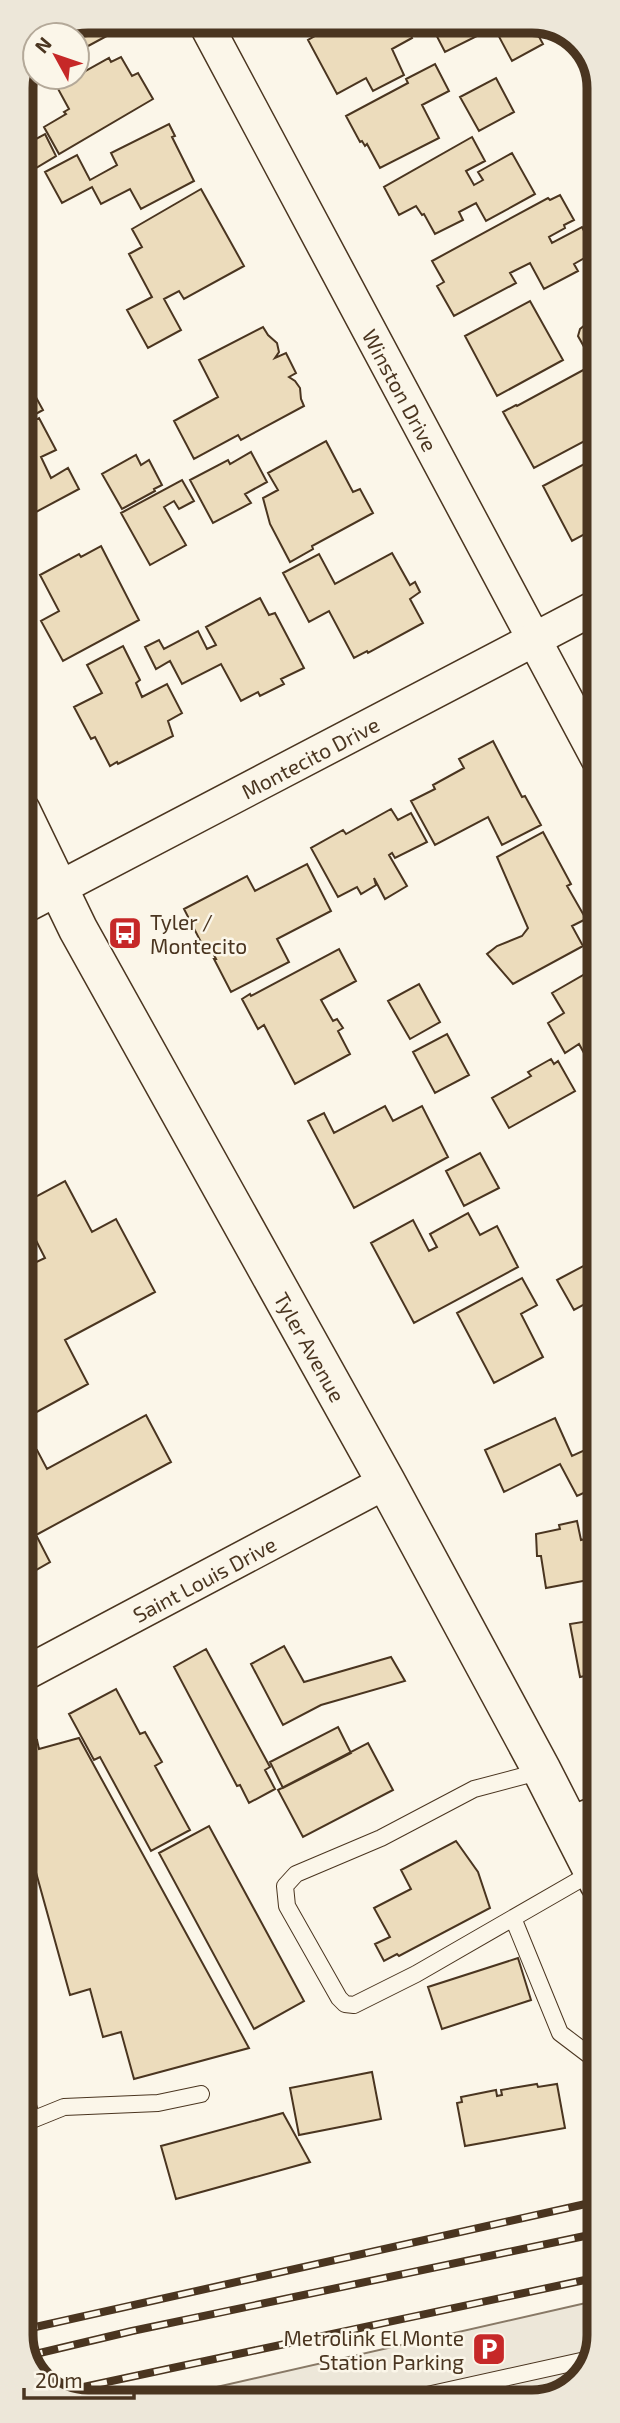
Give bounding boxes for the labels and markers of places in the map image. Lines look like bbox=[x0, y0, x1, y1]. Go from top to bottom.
place label: Tyler / Montecito bbox=[150, 909, 247, 958]
bus stop icon: Tyler / Montecito bbox=[106, 914, 144, 952]
place label: Metrolink El Monte Station Parking bbox=[283, 2325, 464, 2374]
parking icon: Metrolink El Monte Station Parking bbox=[470, 2330, 508, 2368]

